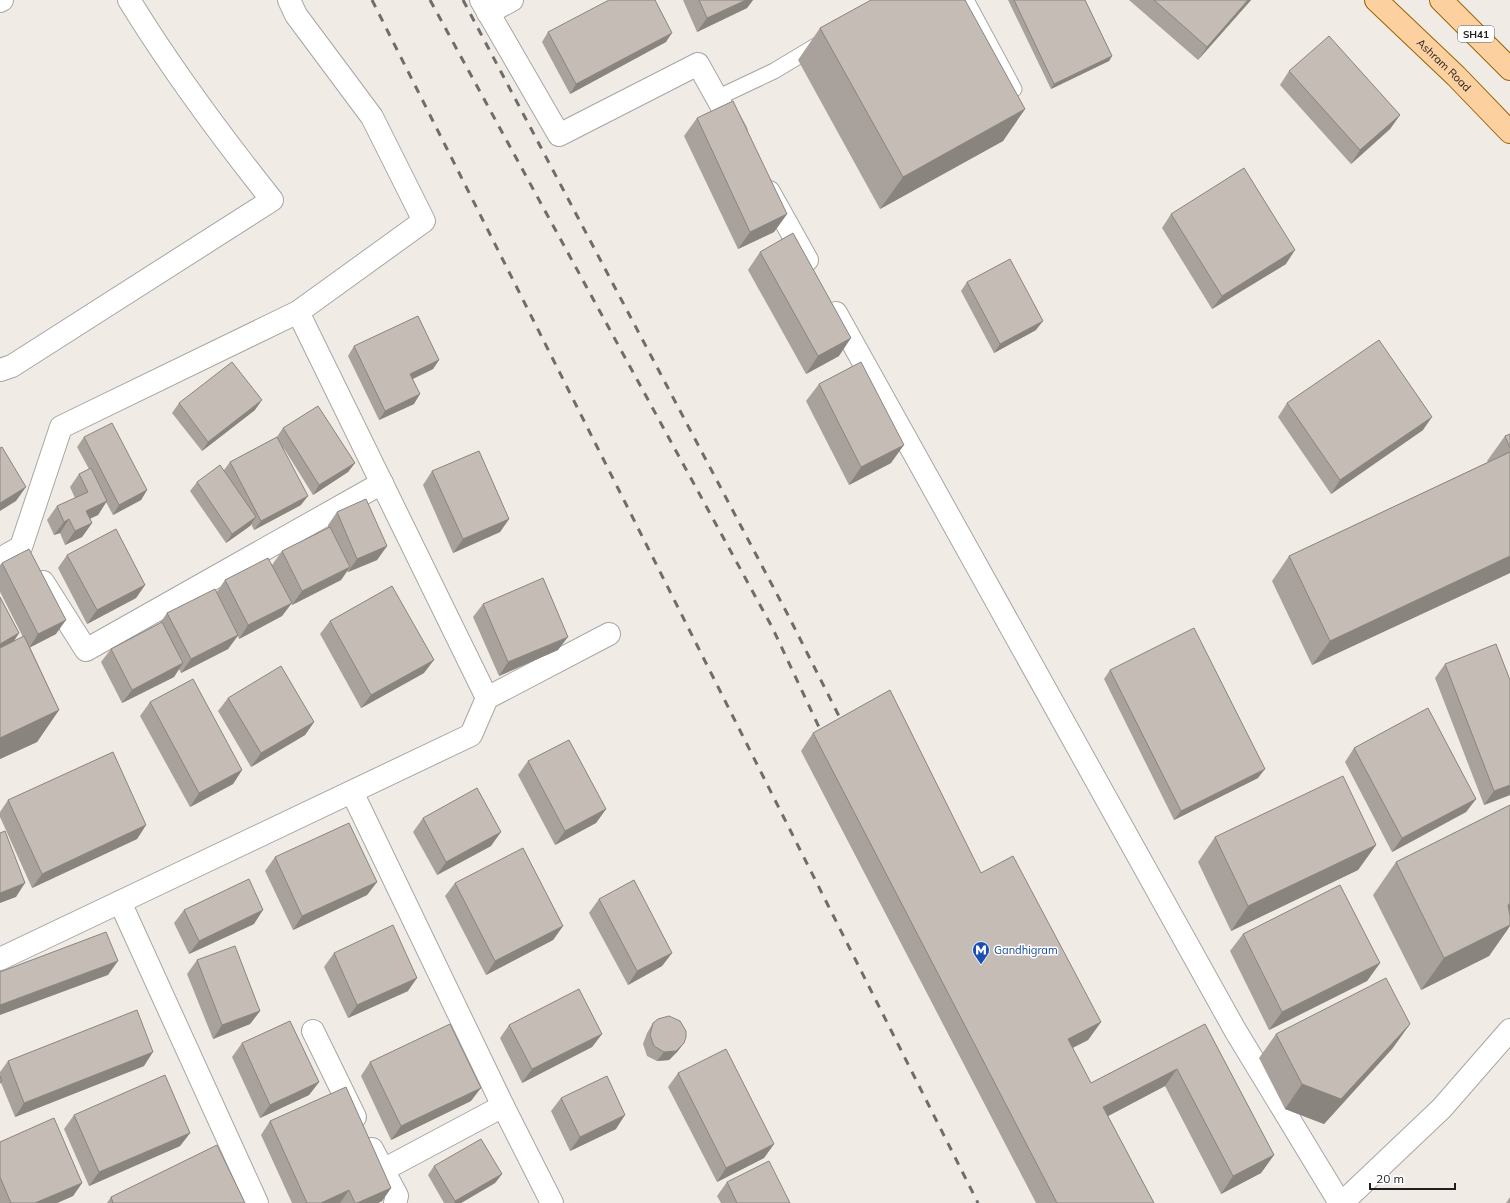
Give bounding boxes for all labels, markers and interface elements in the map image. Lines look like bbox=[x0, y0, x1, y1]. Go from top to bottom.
road number: SH41 bbox=[1458, 26, 1494, 42]
street label: Ashram Road bbox=[1414, 36, 1474, 94]
metro station icon: Gandhigram bbox=[971, 940, 991, 965]
place label: Gandhigram bbox=[994, 943, 1058, 957]
scale bar bbox=[1370, 1165, 1455, 1191]
text: 20 m bbox=[1376, 1171, 1404, 1186]

